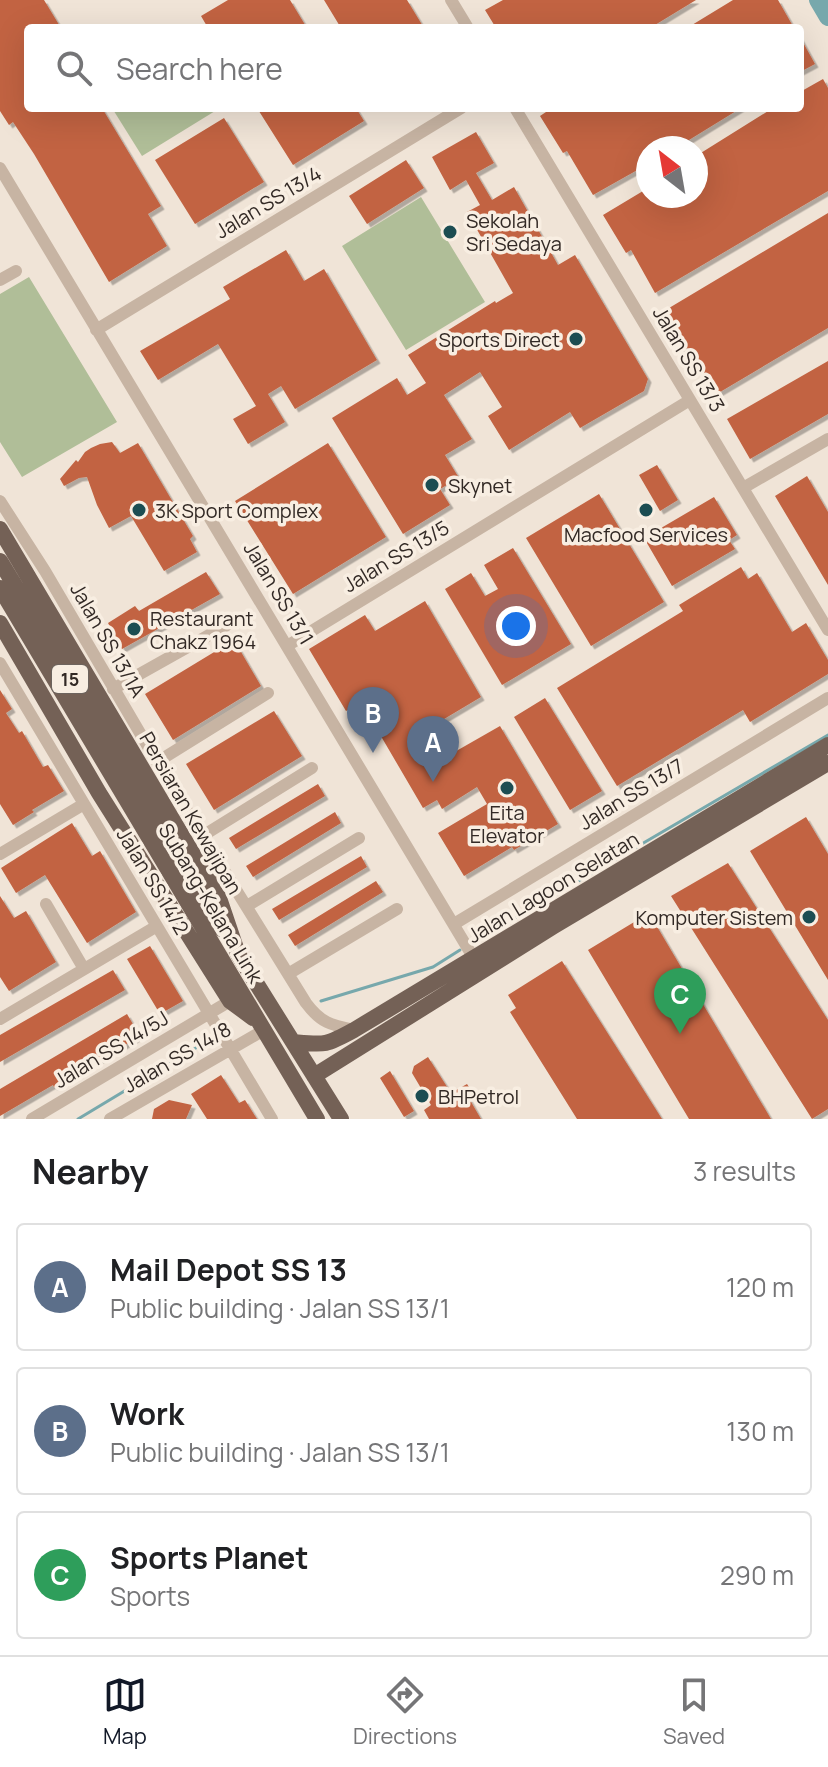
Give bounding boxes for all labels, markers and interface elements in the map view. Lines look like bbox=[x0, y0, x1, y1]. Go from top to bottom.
search box bbox=[24, 24, 804, 112]
icon: search bbox=[52, 46, 96, 90]
text: Search here bbox=[116, 48, 283, 89]
north arrow bbox=[636, 136, 708, 208]
street label: Jalan SS 13/4 bbox=[210, 160, 326, 244]
place label: Sekolah Sri Sedaya bbox=[466, 207, 562, 257]
marker: Sekolah Sri Sedaya bbox=[441, 223, 459, 241]
street label: Jalan SS 13/3 bbox=[647, 301, 731, 417]
place label: Sports Direct bbox=[438, 326, 560, 353]
marker: Sports Direct bbox=[567, 330, 585, 348]
place label: Skynet bbox=[448, 472, 512, 499]
marker: Skynet bbox=[423, 476, 441, 494]
place label: 3K Sport Complex bbox=[155, 497, 319, 524]
marker: 3K Sport Complex bbox=[130, 501, 148, 519]
marker: Macfood Services bbox=[637, 501, 655, 519]
street label: Jalan SS 13/5 bbox=[338, 514, 454, 598]
place label: Macfood Services bbox=[564, 521, 728, 548]
street label: Jalan SS 13/1 bbox=[238, 537, 320, 649]
street label: Jalan SS 13/1A bbox=[64, 578, 152, 702]
place label: Restaurant Chakz 1964 bbox=[150, 605, 256, 655]
your location bbox=[496, 606, 536, 646]
marker: Restaurant Chakz 1964 bbox=[125, 620, 143, 638]
road number: 15 bbox=[52, 665, 88, 693]
pin: B bbox=[347, 687, 399, 753]
pin: A bbox=[407, 716, 459, 782]
street label: Persiaran Kewajipan bbox=[133, 727, 249, 899]
street label: Jalan SS 13/7 bbox=[574, 752, 688, 836]
marker: Eita Elevator bbox=[498, 779, 516, 797]
place label: Eita Elevator bbox=[470, 799, 544, 849]
street label: Subang-Kelana Link bbox=[153, 818, 270, 989]
street label: Jalan SS 14/2 bbox=[111, 823, 195, 939]
street label: Jalan Lagoon Selatan bbox=[462, 825, 644, 949]
place label: Komputer Sistem bbox=[635, 904, 793, 931]
marker: Komputer Sistem bbox=[800, 908, 818, 926]
pin: C bbox=[654, 968, 706, 1034]
street label: Jalan SS 14/5J bbox=[49, 1004, 173, 1094]
street label: Jalan SS 14/8 bbox=[118, 1015, 236, 1099]
place label: BHPetrol bbox=[438, 1083, 519, 1110]
marker: BHPetrol bbox=[413, 1087, 431, 1105]
text: Nearby bbox=[32, 1148, 148, 1194]
text: 3 results bbox=[693, 1153, 796, 1189]
text: Mail Depot SS 13 bbox=[110, 1249, 347, 1290]
text: A bbox=[51, 1269, 69, 1305]
text: 120 m bbox=[726, 1269, 794, 1305]
text: Public building · Jalan SS 13/1 bbox=[110, 1290, 450, 1326]
text: Work bbox=[110, 1393, 184, 1434]
text: B bbox=[52, 1413, 68, 1449]
text: 130 m bbox=[726, 1413, 794, 1449]
text: Public building · Jalan SS 13/1 bbox=[110, 1434, 450, 1470]
text: Sports Planet bbox=[110, 1537, 308, 1578]
text: C bbox=[50, 1557, 70, 1593]
text: 290 m bbox=[720, 1557, 794, 1593]
text: Sports bbox=[110, 1578, 190, 1614]
tab: Map bbox=[103, 1673, 147, 1751]
tab: Directions bbox=[353, 1673, 457, 1751]
tab: Saved bbox=[663, 1673, 725, 1751]

